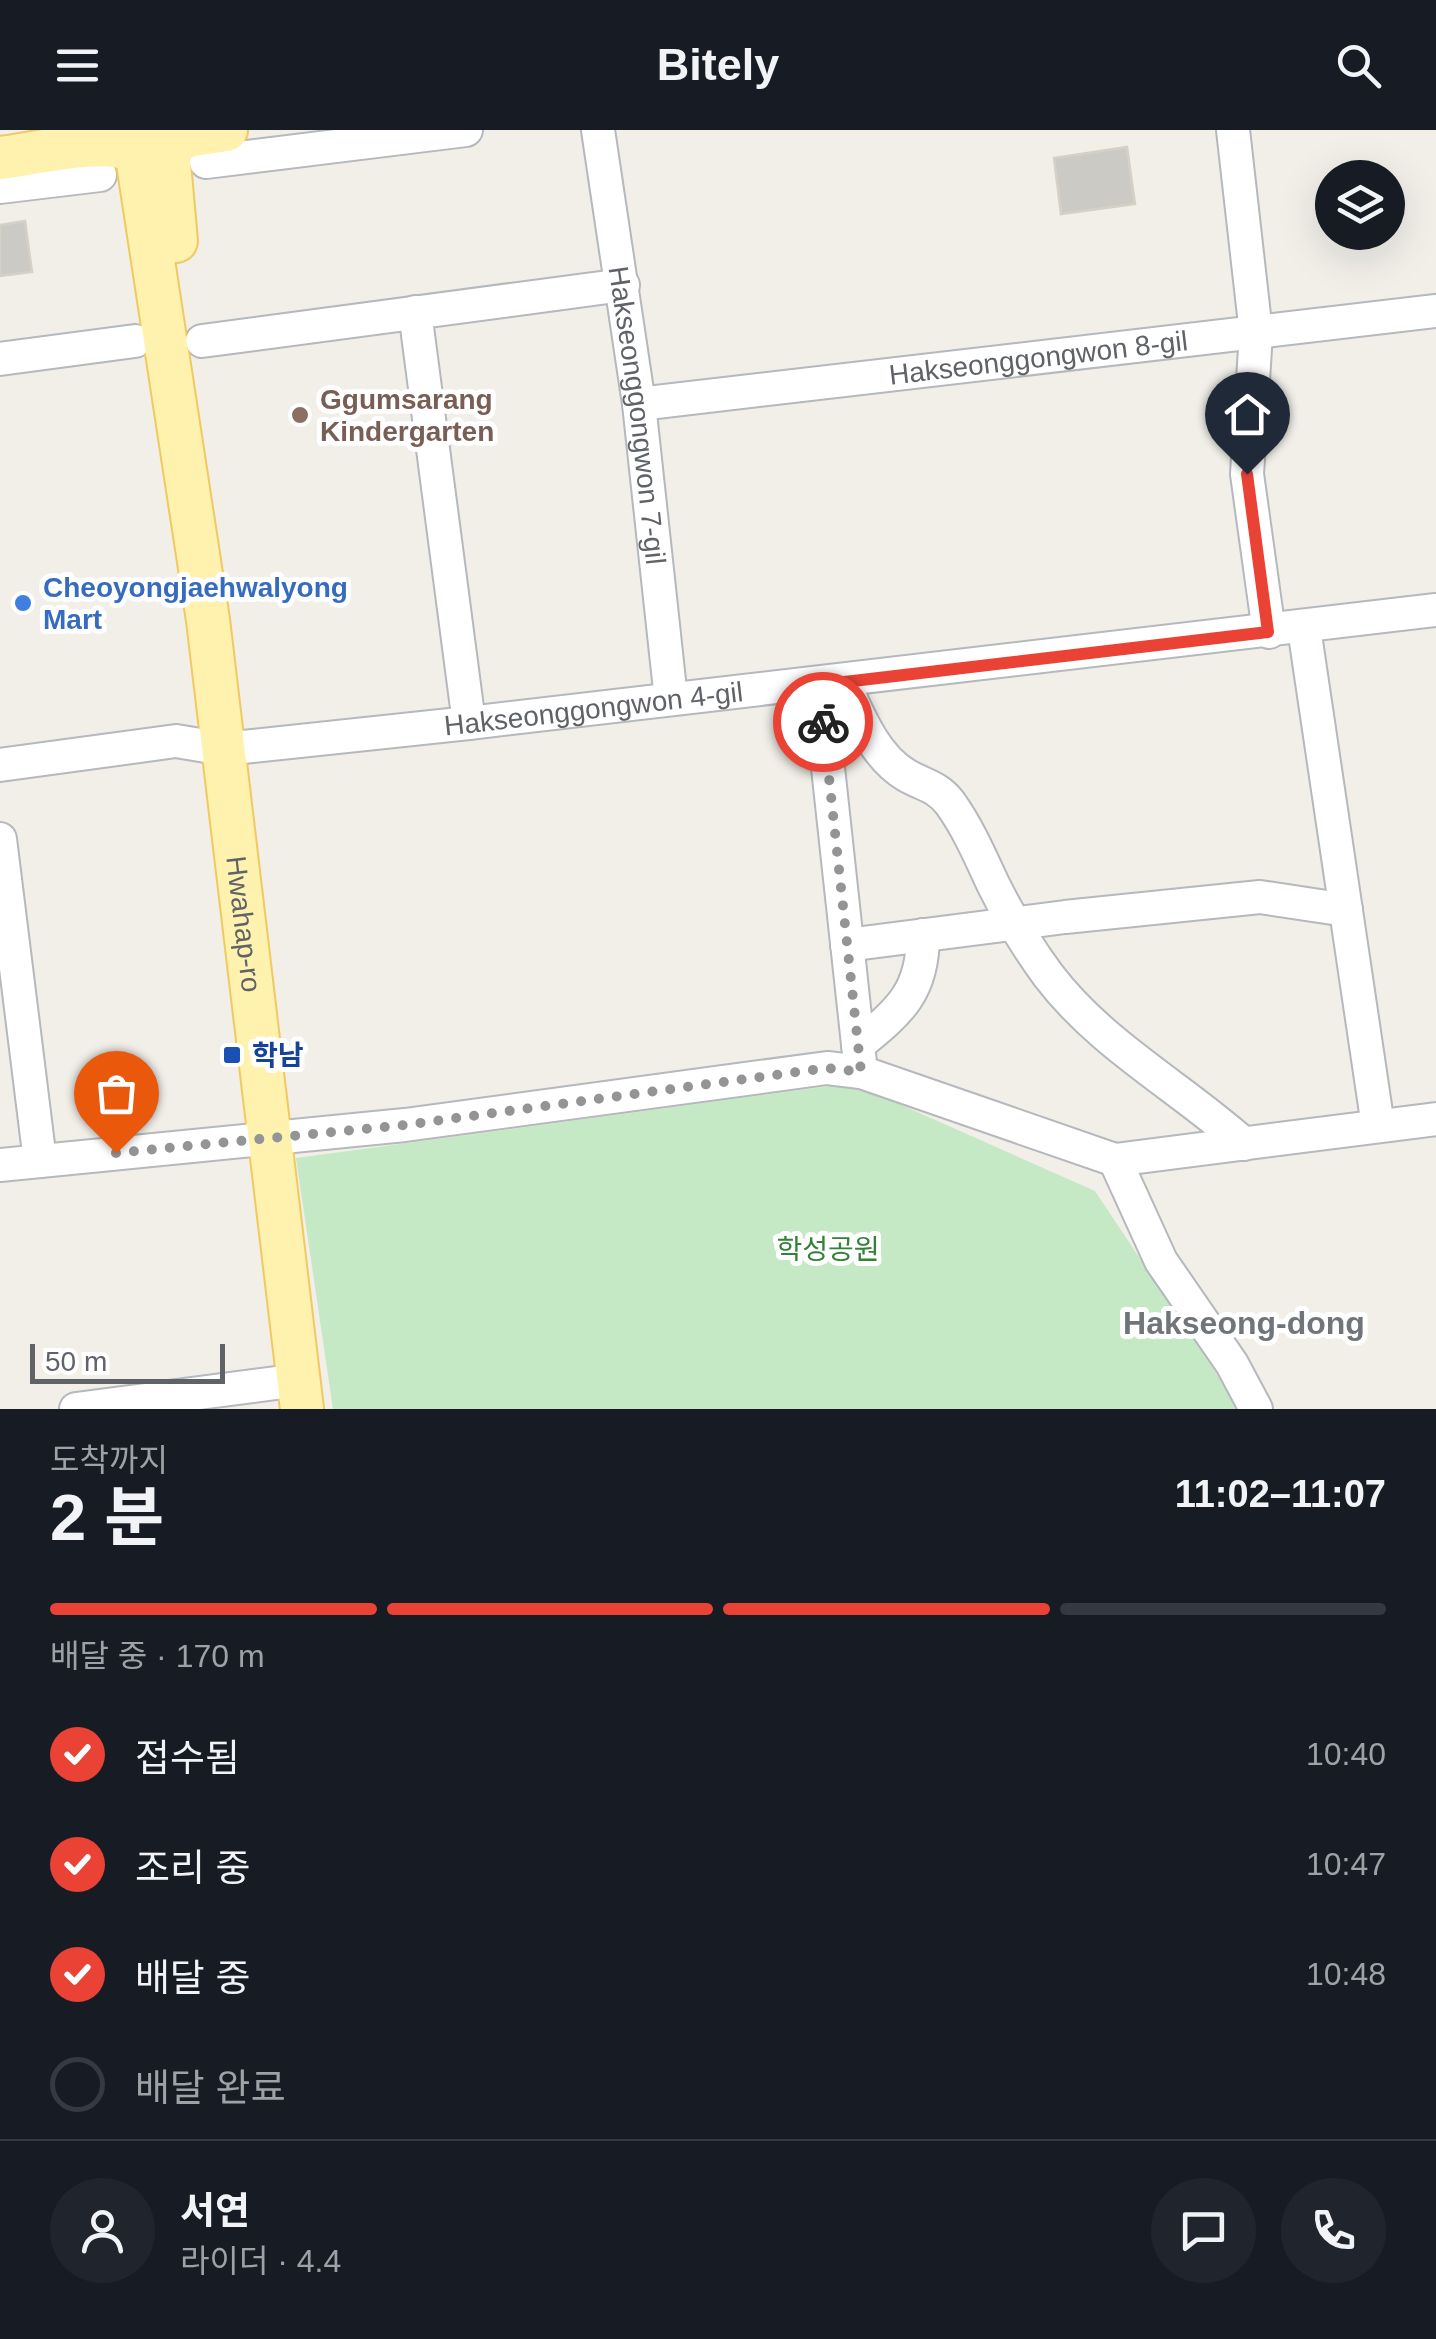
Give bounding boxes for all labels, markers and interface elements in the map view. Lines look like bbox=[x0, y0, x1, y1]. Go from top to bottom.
icon: menu bbox=[50, 38, 105, 93]
icon: search bbox=[1331, 38, 1386, 93]
text: Bitely bbox=[657, 39, 779, 90]
map controls bbox=[1315, 160, 1405, 250]
button: layers bbox=[1315, 160, 1405, 250]
street label: Hakseonggongwon 7-gil bbox=[603, 264, 672, 566]
street label: Hakseonggongwon 8-gil bbox=[887, 325, 1189, 390]
pin bbox=[1205, 372, 1290, 475]
place label: Ggumsarang Kindergarten bbox=[320, 384, 494, 447]
icon: home bbox=[1220, 387, 1275, 442]
marker: Ggumsarang Kindergarten bbox=[289, 404, 311, 426]
place label: Cheoyongjaehwalyong Mart bbox=[43, 572, 348, 635]
marker: Cheoyongjaehwalyong Mart bbox=[12, 592, 34, 614]
courier bbox=[773, 672, 873, 772]
street label: Hakseonggongwon 4-gil bbox=[443, 676, 745, 741]
icon: bike bbox=[796, 695, 851, 750]
street label: Hwahap-ro bbox=[221, 854, 268, 994]
place label: 학남 bbox=[252, 1040, 304, 1071]
marker: 학남 bbox=[221, 1044, 243, 1066]
pin bbox=[74, 1051, 159, 1154]
icon: bag bbox=[89, 1066, 144, 1121]
park label: 학성공원 bbox=[776, 1234, 880, 1265]
district label: Hakseong-dong bbox=[1123, 1305, 1365, 1341]
scale bar bbox=[30, 1339, 225, 1384]
text: 50 m bbox=[45, 1346, 107, 1377]
text: 도착까지 bbox=[50, 1442, 168, 1478]
text: 11:02–11:07 bbox=[1175, 1473, 1386, 1515]
text: 2 분 bbox=[50, 1481, 164, 1554]
text: 배달 중 · 170 m bbox=[50, 1638, 265, 1674]
icon: check bbox=[50, 1727, 105, 1782]
text: 10:40 bbox=[1306, 1736, 1386, 1772]
text: 접수됨 bbox=[135, 1737, 240, 1779]
icon: check bbox=[50, 1837, 105, 1892]
text: 10:47 bbox=[1306, 1846, 1386, 1882]
text: 조리 중 bbox=[135, 1847, 250, 1889]
icon: check bbox=[50, 1947, 105, 2002]
text: 10:48 bbox=[1306, 1956, 1386, 1992]
text: 배달 중 bbox=[135, 1957, 250, 1999]
text: 배달 완료 bbox=[135, 2067, 285, 2109]
button: person bbox=[50, 2178, 155, 2283]
button: chat bbox=[1151, 2178, 1256, 2283]
button: phone bbox=[1281, 2178, 1386, 2283]
text: 서연 bbox=[180, 2190, 250, 2232]
text: 라이더 · 4.4 bbox=[180, 2243, 341, 2279]

